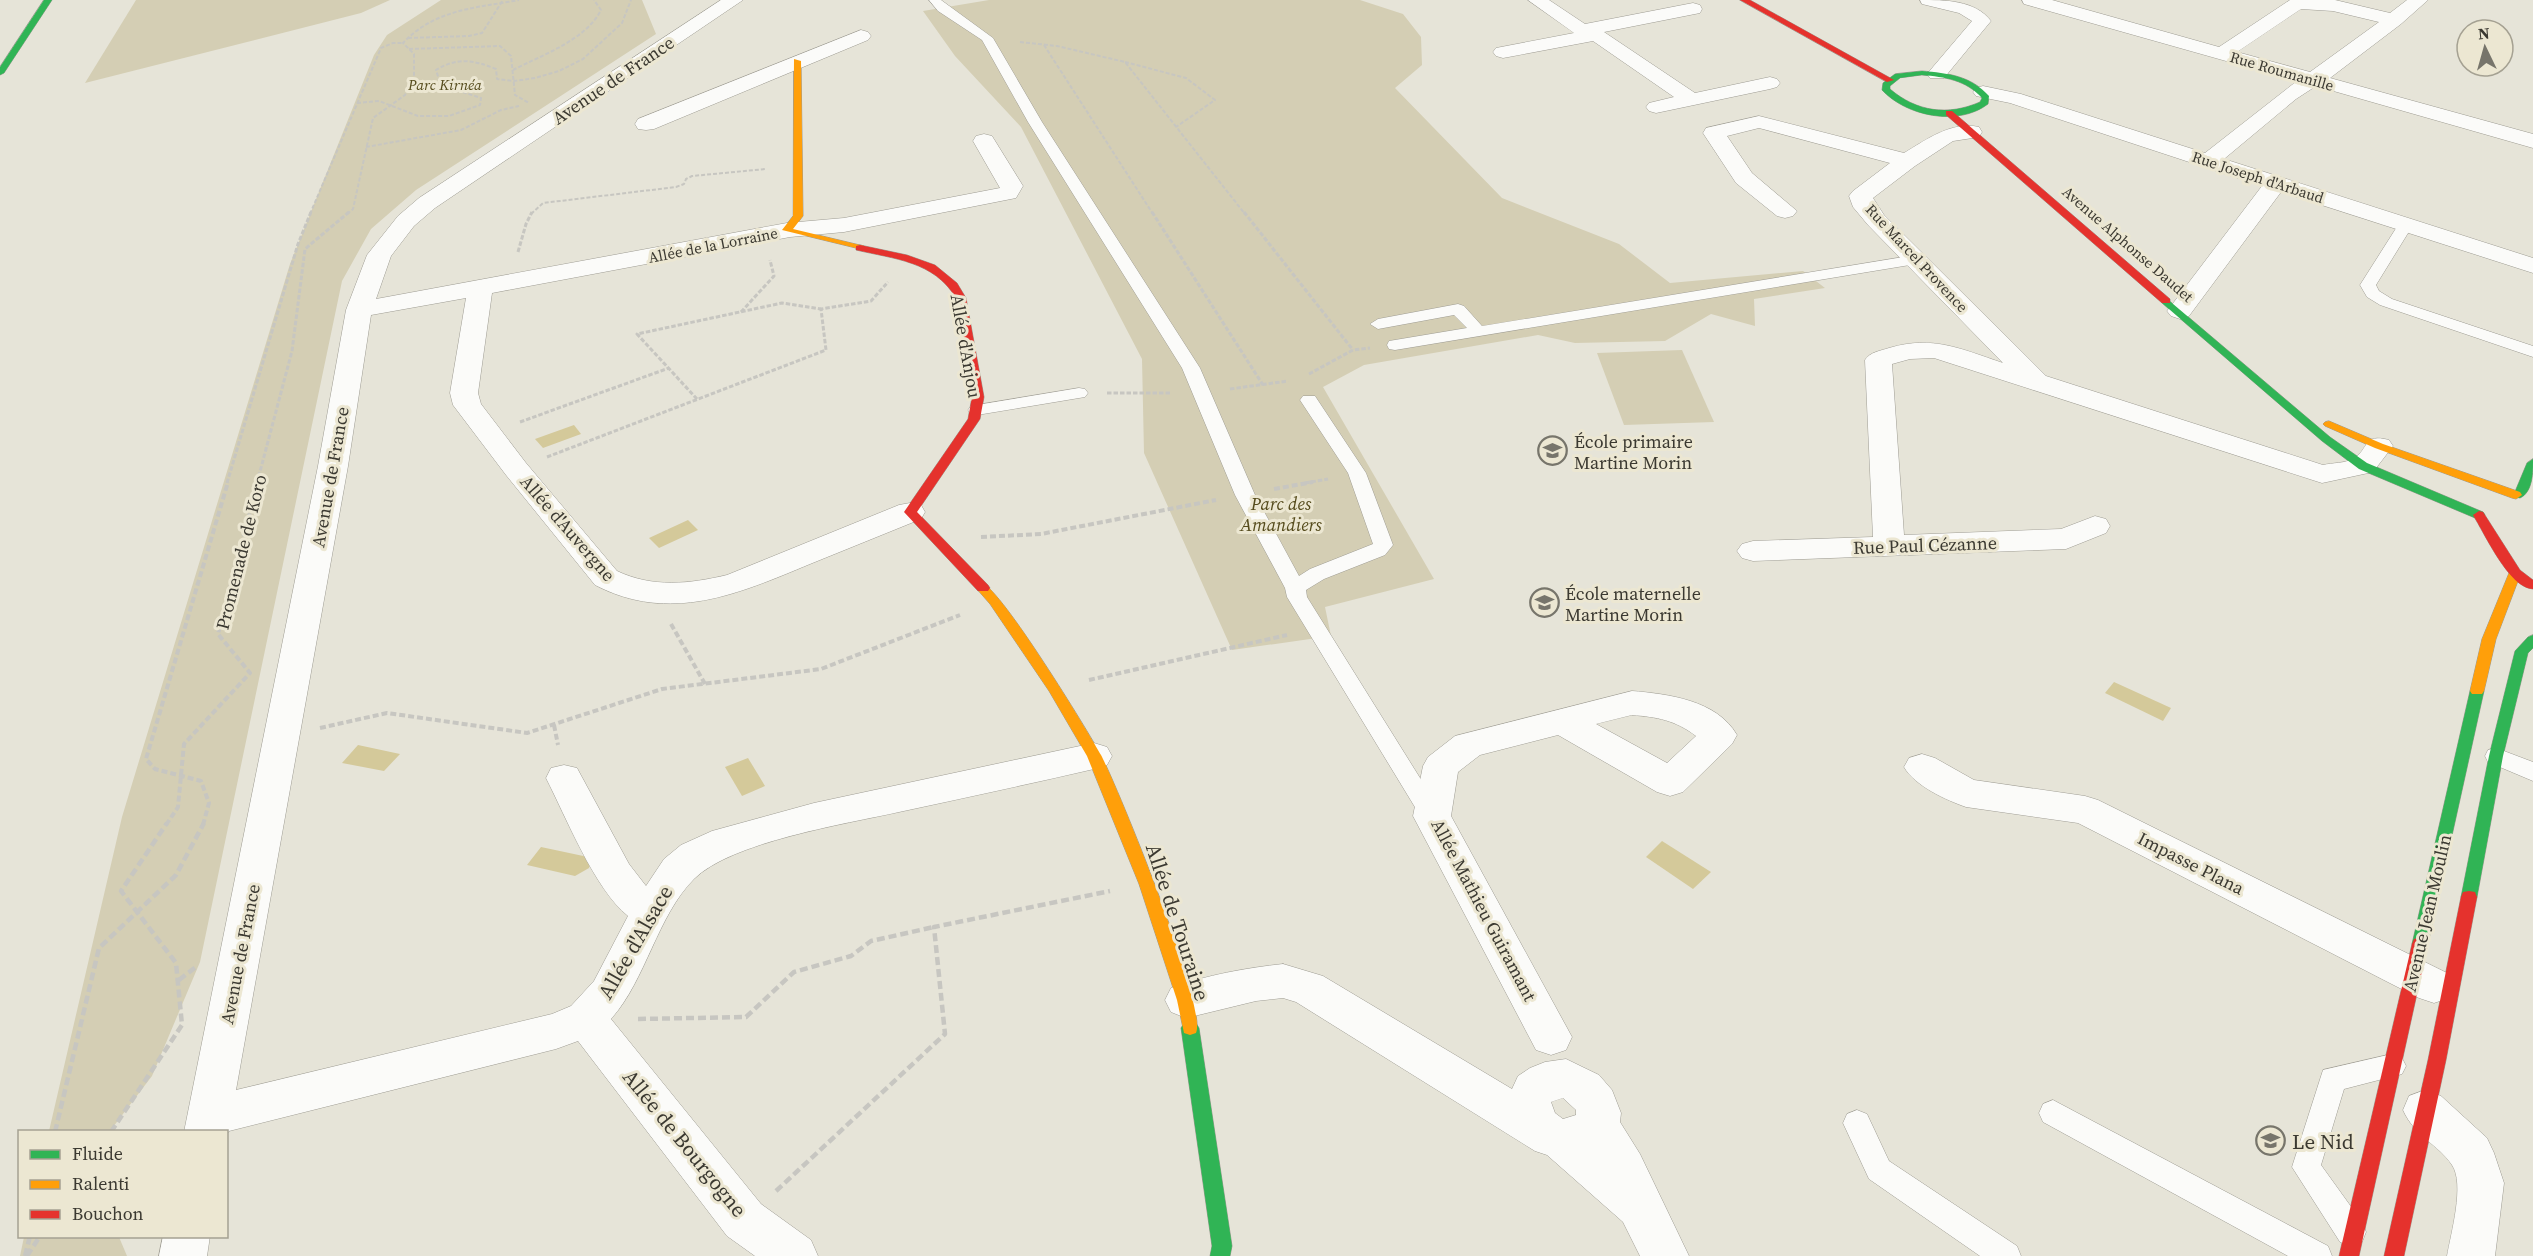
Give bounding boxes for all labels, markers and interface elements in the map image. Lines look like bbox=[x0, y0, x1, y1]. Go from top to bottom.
north arrow bbox=[2455, 18, 2515, 78]
text: N bbox=[2477, 22, 2491, 45]
street label: Avenue de France bbox=[547, 30, 679, 130]
street label: Rue Roumanille bbox=[2228, 46, 2337, 96]
park label: Parc Kirnéa bbox=[407, 74, 482, 95]
street label: Rue Joseph d'Arbaud bbox=[2190, 146, 2327, 208]
street label: Avenue Alphonse Daudet bbox=[2058, 181, 2198, 307]
street label: Rue Marcel Provence bbox=[1861, 199, 1973, 317]
street label: Allée de la Lorraine bbox=[647, 222, 780, 268]
street label: Allée d'Anjou bbox=[945, 292, 987, 400]
street label: Avenue de France bbox=[305, 405, 355, 549]
place label: École primaire Martine Morin bbox=[1574, 429, 1693, 475]
school or university icon: École primaire Martine Morin bbox=[1537, 435, 1569, 467]
street label: Allée d'Auvergne bbox=[515, 469, 621, 587]
street label: Promenade de Koro bbox=[210, 472, 272, 632]
park label: Parc des Amandiers bbox=[1239, 491, 1322, 537]
street label: Rue Paul Cézanne bbox=[1853, 530, 1997, 560]
place label: École maternelle Martine Morin bbox=[1565, 581, 1701, 627]
school or university icon: École maternelle Martine Morin bbox=[1528, 587, 1560, 619]
street label: Allée Mathieu Guiramant bbox=[1425, 815, 1543, 1006]
street label: Impasse Plana bbox=[2134, 825, 2249, 901]
street label: Avenue Jean Moulin bbox=[2397, 832, 2457, 994]
street label: Allée de Touraine bbox=[1139, 840, 1217, 1004]
street label: Allée d'Alsace bbox=[591, 880, 679, 1004]
street label: Avenue de France bbox=[214, 882, 266, 1026]
street label: Allée de Bourgogne bbox=[616, 1063, 754, 1223]
school or university icon: Le Nid bbox=[2255, 1125, 2287, 1157]
place label: Le Nid bbox=[2292, 1127, 2354, 1156]
legend bbox=[18, 1130, 228, 1238]
text: Fluide bbox=[72, 1141, 123, 1166]
text: Ralenti bbox=[72, 1171, 129, 1196]
text: Bouchon bbox=[72, 1201, 144, 1226]

